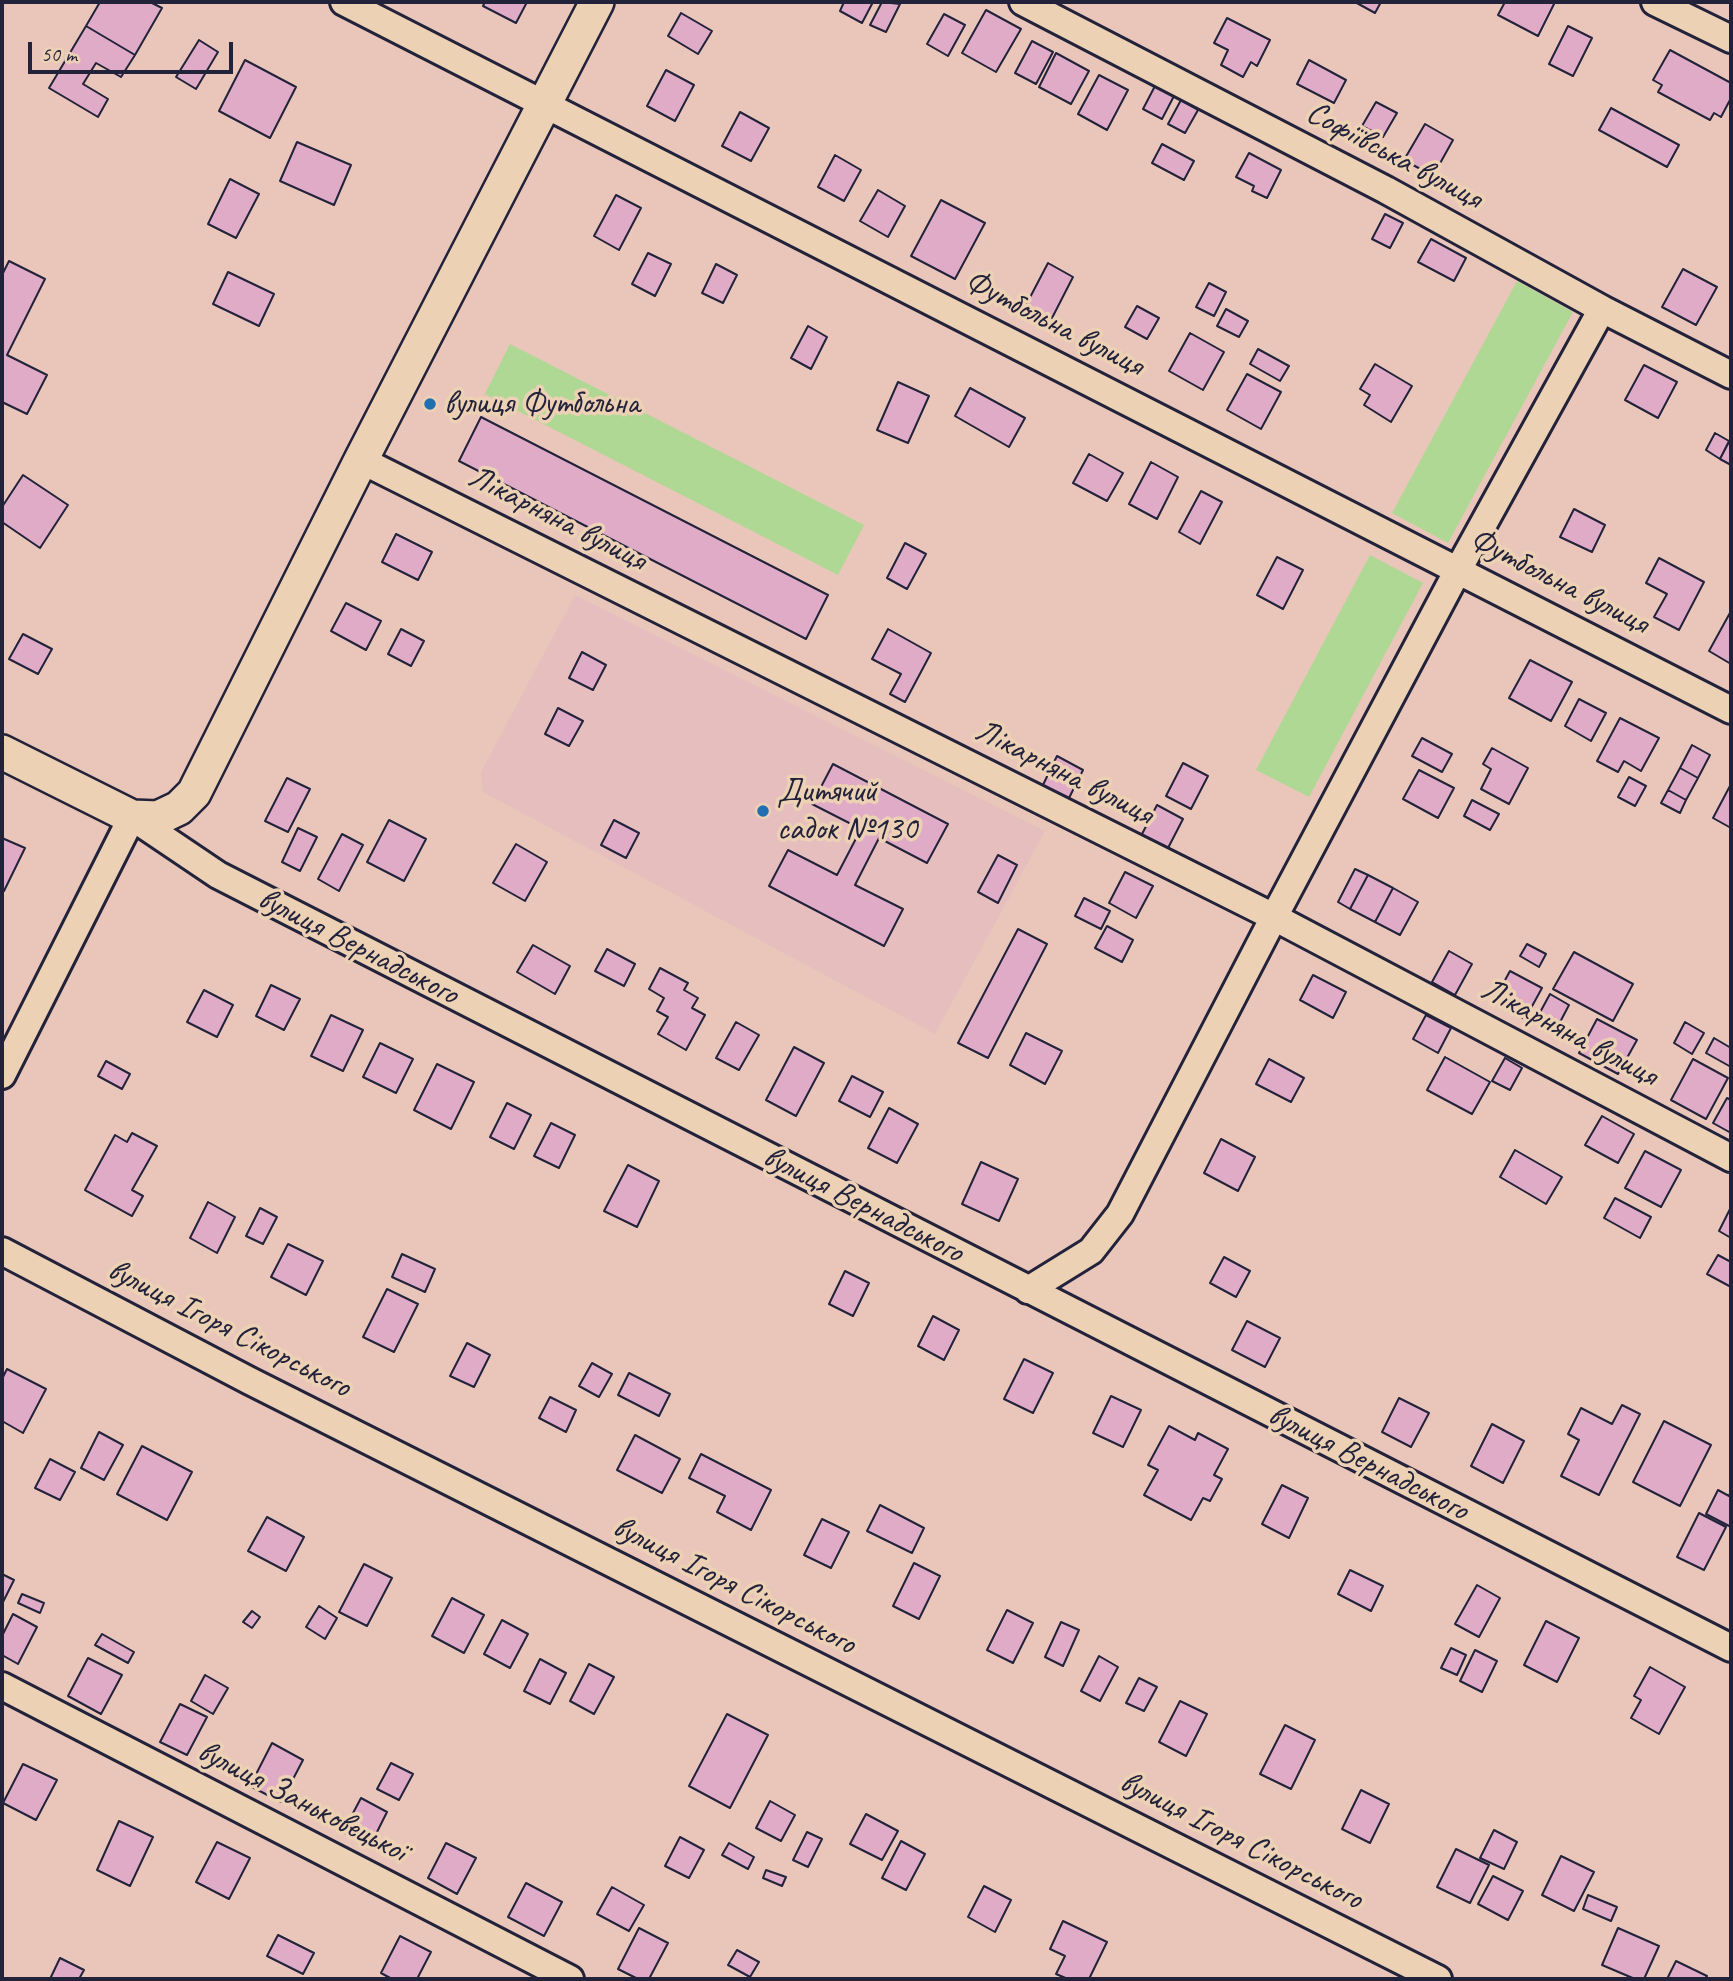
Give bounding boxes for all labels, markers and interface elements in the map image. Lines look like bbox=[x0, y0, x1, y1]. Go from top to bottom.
scale bar bbox=[32, 28, 236, 72]
text: 50 m bbox=[41, 41, 77, 67]
street label: Софіївська вулиця bbox=[1299, 93, 1489, 219]
street label: Футбольна вулиця bbox=[958, 262, 1150, 386]
place label: вулиця Футбольна bbox=[444, 384, 640, 424]
marker: вулиця Футбольна bbox=[422, 396, 438, 412]
street label: Лікарняна вулиця bbox=[462, 457, 652, 581]
street label: Футбольна вулиця bbox=[1463, 520, 1655, 644]
street label: Лікарняна вулиця bbox=[969, 711, 1159, 835]
place label: Дитячий садок №130 bbox=[777, 772, 917, 850]
marker: Дитячий садок №130 bbox=[755, 803, 771, 819]
street label: вулиця Вернадського bbox=[251, 879, 465, 1015]
street label: Лікарняна вулиця bbox=[1474, 970, 1664, 1096]
street label: вулиця Вернадського bbox=[756, 1137, 970, 1273]
street label: вулиця Ігоря Сікорського bbox=[101, 1251, 357, 1407]
street label: вулиця Вернадського bbox=[1261, 1395, 1475, 1531]
street label: вулиця Ігоря Сікорського bbox=[606, 1508, 862, 1664]
street label: вулиця Заньковецької bbox=[191, 1732, 413, 1872]
street label: вулиця Ігоря Сікорського bbox=[1113, 1763, 1369, 1919]

